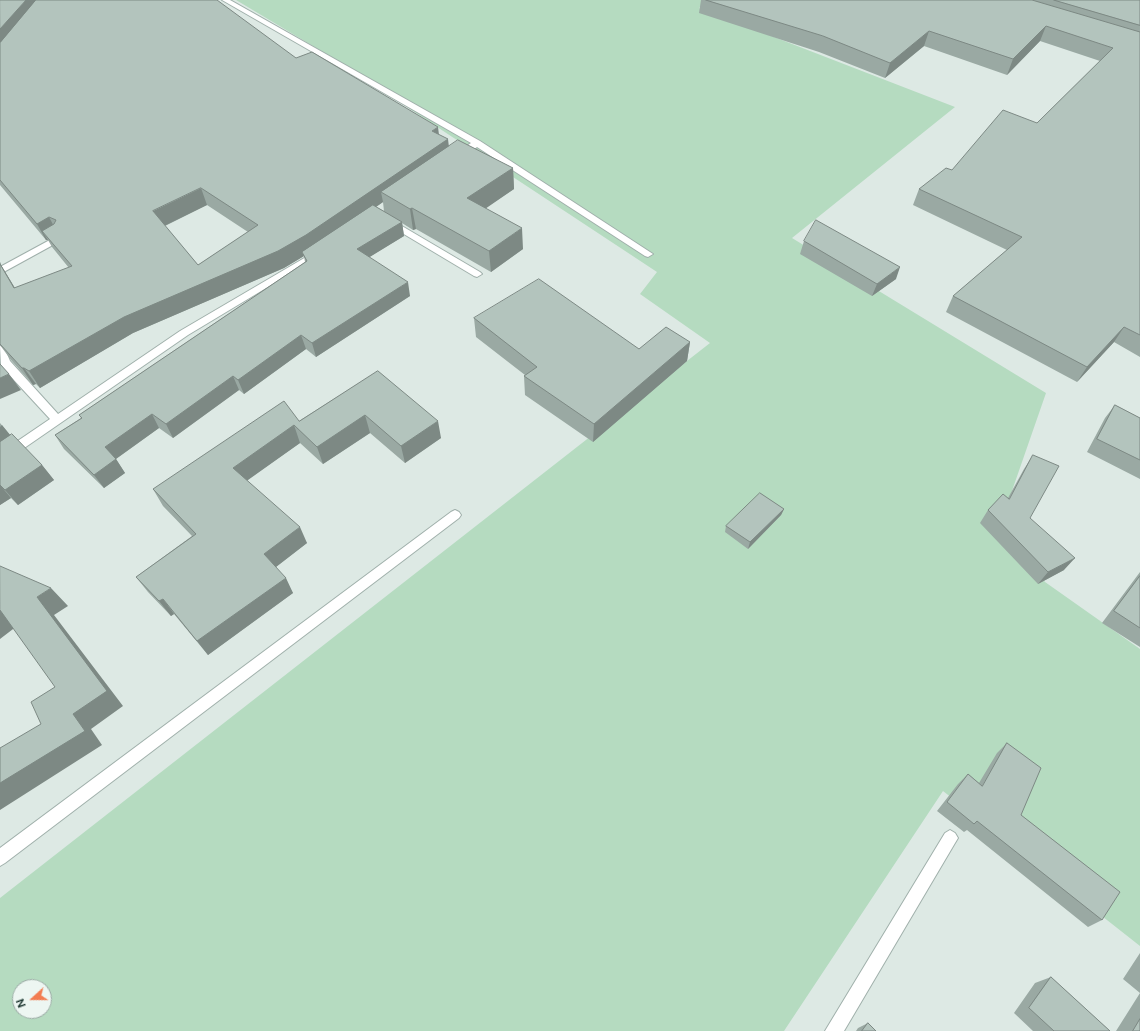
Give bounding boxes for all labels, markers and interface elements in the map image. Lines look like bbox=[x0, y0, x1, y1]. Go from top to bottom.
north arrow bbox=[12, 979, 52, 1019]
text: N bbox=[14, 997, 29, 1009]

